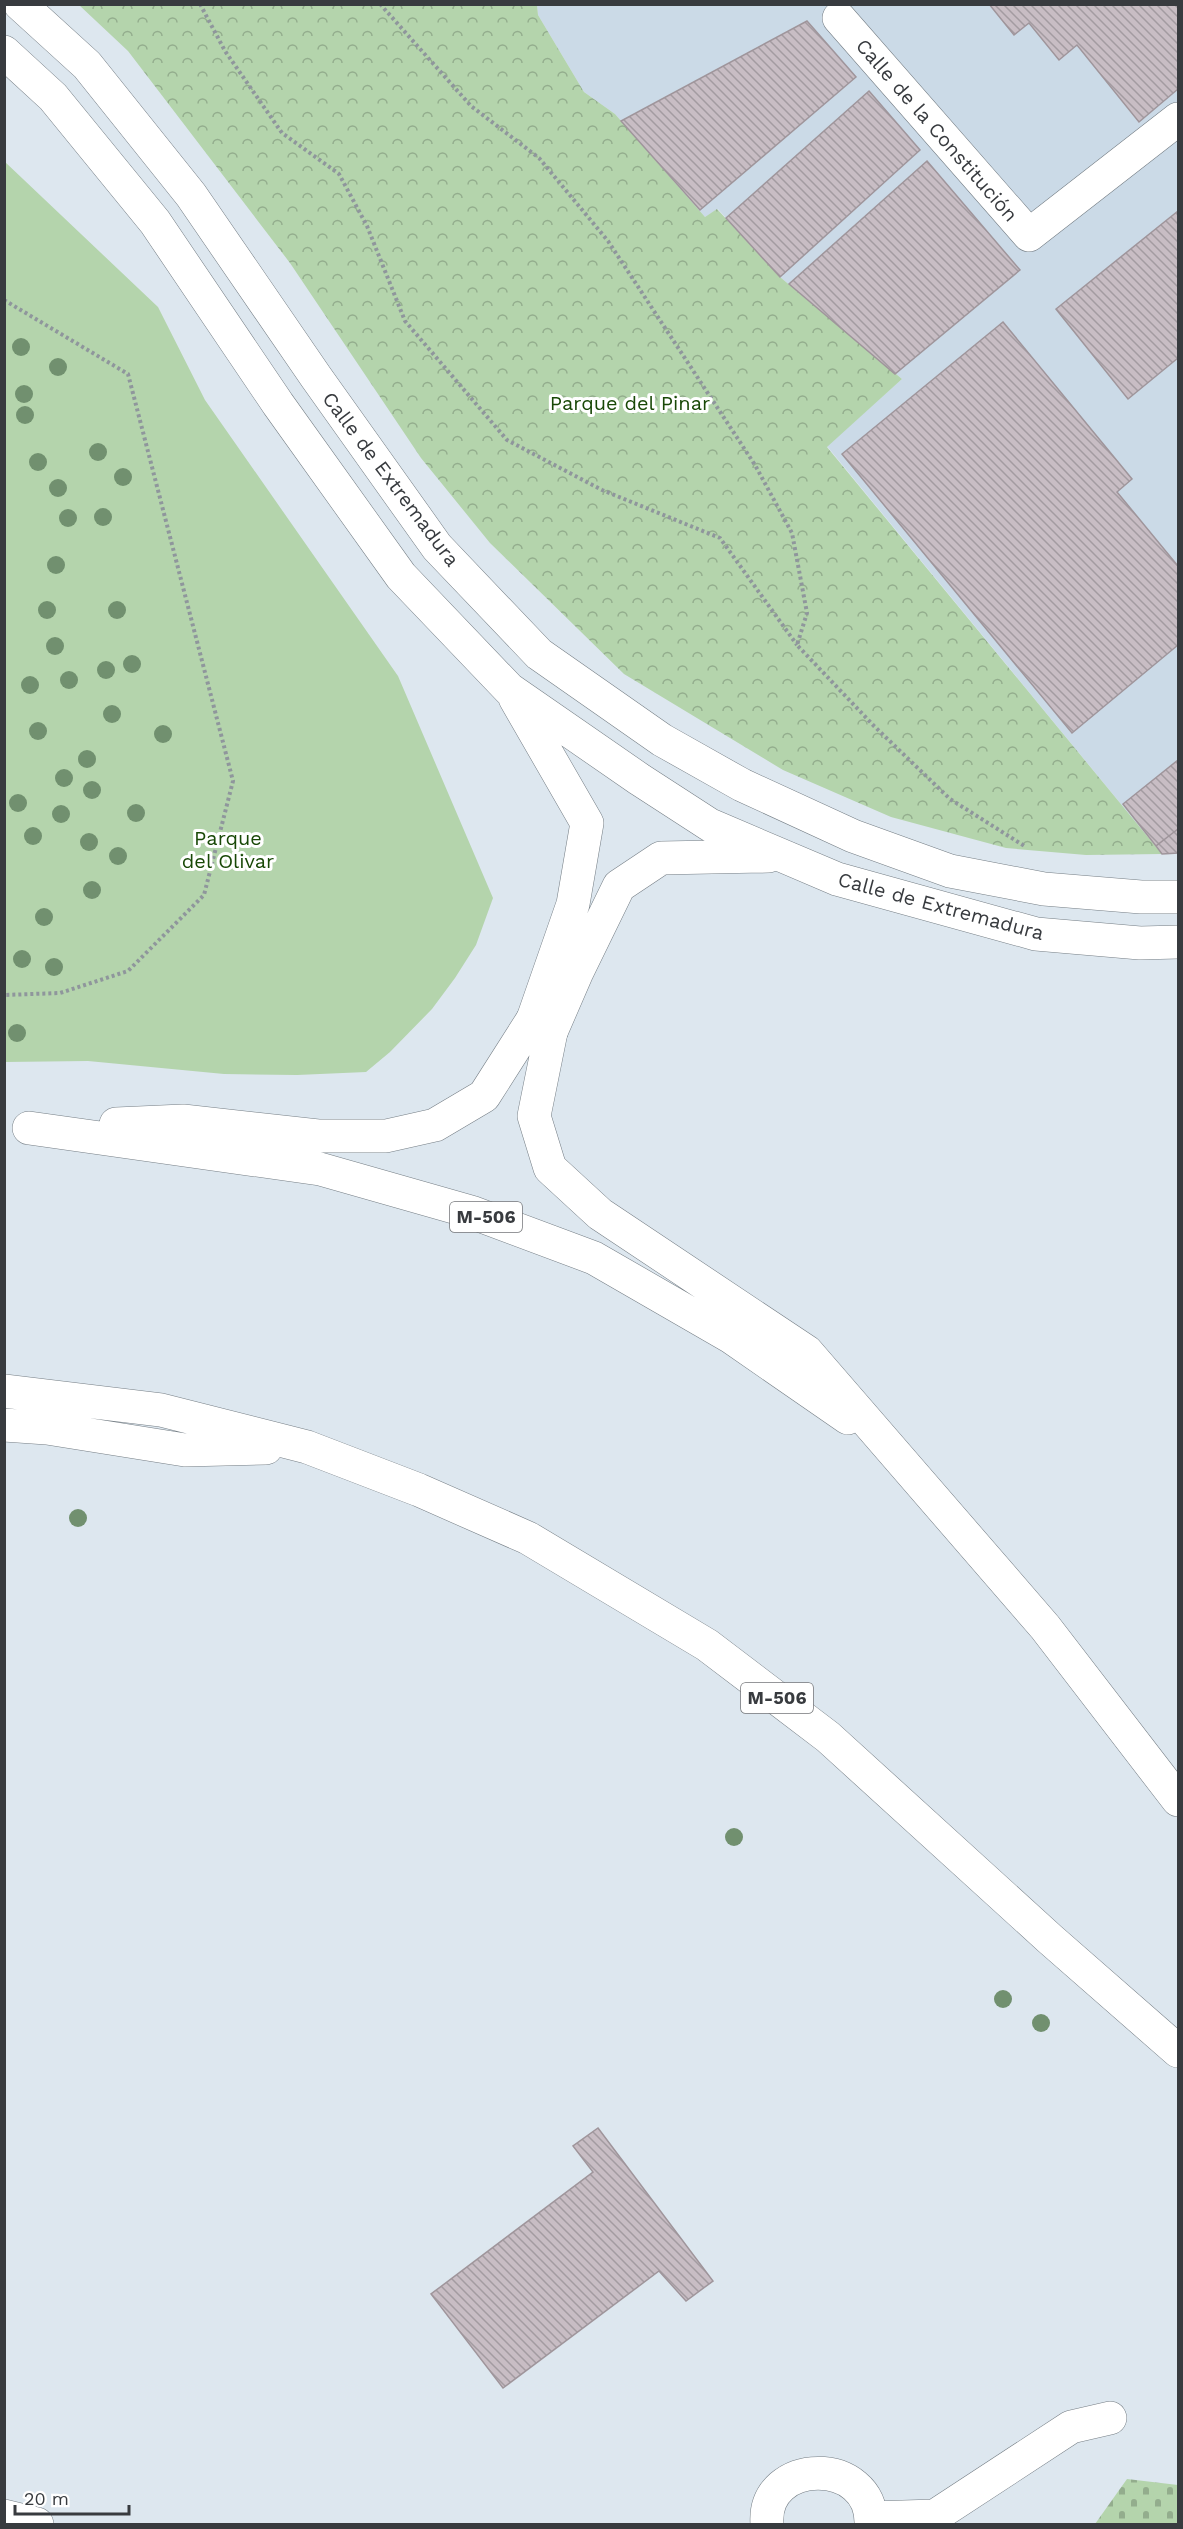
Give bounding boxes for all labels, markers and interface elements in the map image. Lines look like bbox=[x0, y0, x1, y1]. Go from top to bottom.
street label: Calle de la Constitución bbox=[851, 34, 1023, 226]
street label: Calle de Extremadura bbox=[318, 387, 464, 571]
park label: Parque del Pinar bbox=[550, 391, 710, 415]
park label: Parque del Olivar bbox=[182, 826, 274, 873]
street label: Calle de Extremadura bbox=[835, 867, 1047, 945]
road number: M-506 bbox=[450, 1202, 522, 1232]
road number: M-506 bbox=[741, 1683, 813, 1713]
scale bar bbox=[15, 2478, 129, 2516]
text: 20 m bbox=[24, 2488, 69, 2509]

